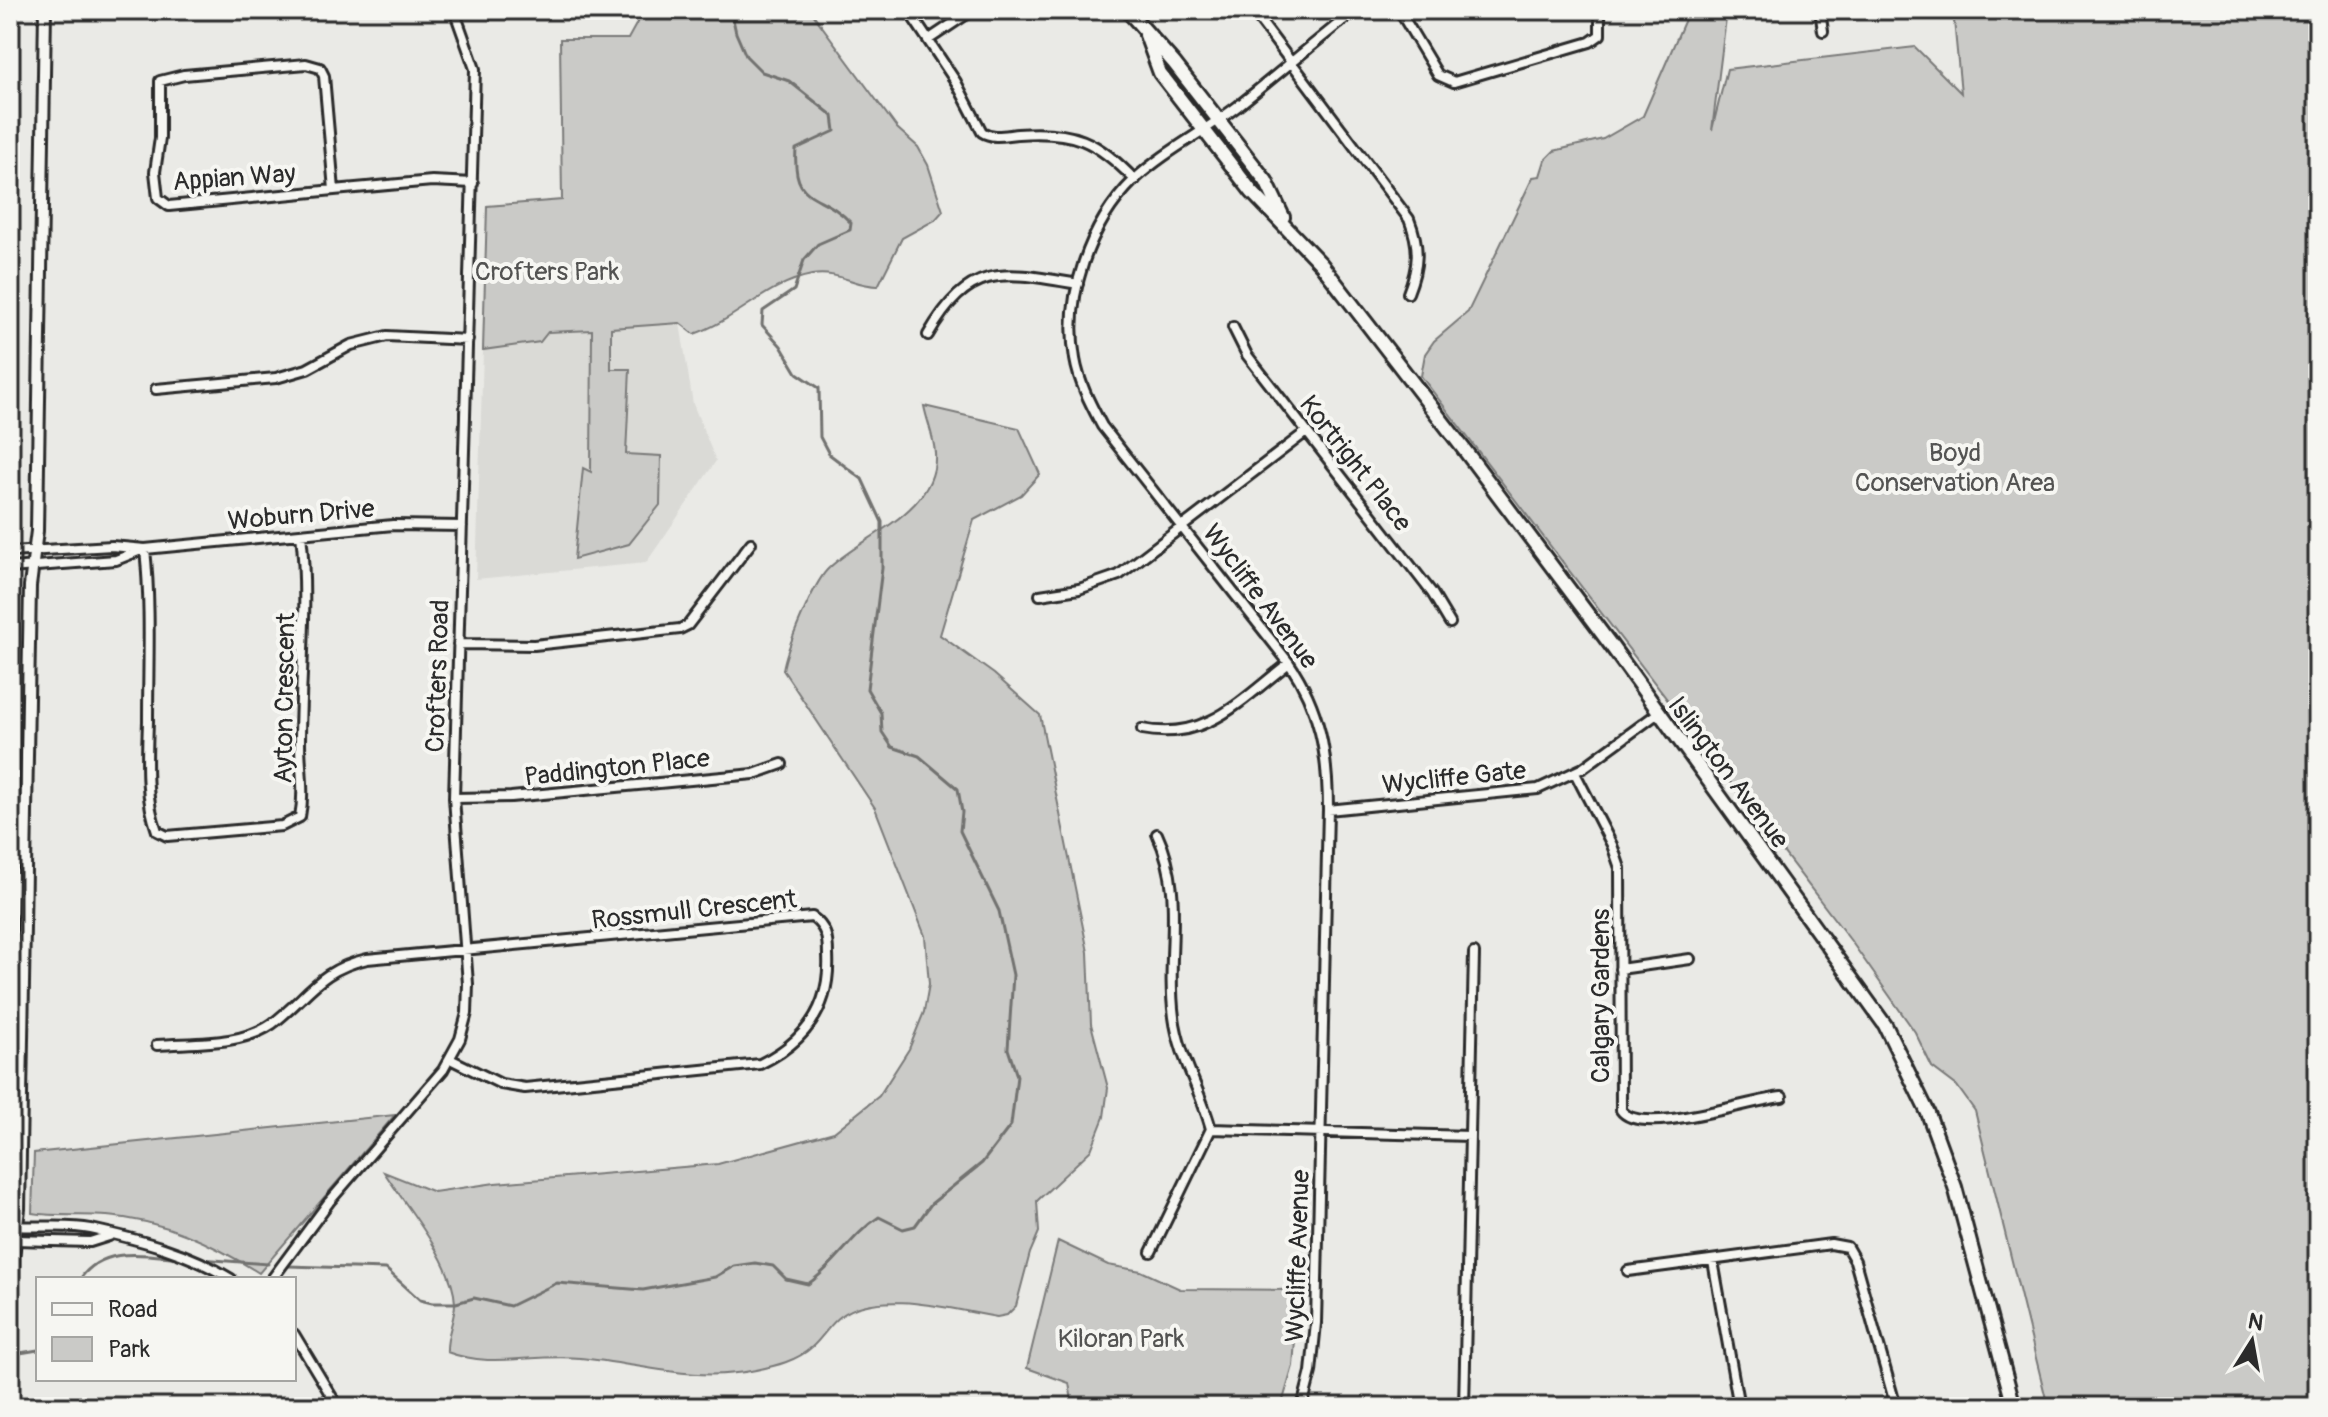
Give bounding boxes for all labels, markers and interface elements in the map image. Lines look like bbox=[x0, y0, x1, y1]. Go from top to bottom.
street label: Appian Way bbox=[172, 158, 297, 198]
park label: Crofters Park bbox=[475, 256, 619, 288]
street label: Kortright Place bbox=[1292, 389, 1418, 538]
park label: Boyd Conservation Area bbox=[1855, 437, 2055, 499]
street label: Woburn Drive bbox=[226, 493, 376, 537]
street label: Wycliffe Avenue bbox=[1195, 518, 1325, 675]
street label: Crofters Road bbox=[419, 599, 457, 753]
street label: Ayton Crescent bbox=[268, 612, 302, 784]
street label: Islington Avenue bbox=[1661, 690, 1796, 855]
street label: Paddington Place bbox=[523, 742, 712, 794]
street label: Wycliffe Gate bbox=[1381, 755, 1528, 801]
street label: Rossmull Crescent bbox=[590, 883, 799, 937]
street label: Calgary Gardens bbox=[1585, 908, 1617, 1083]
street label: Wycliffe Avenue bbox=[1279, 1169, 1317, 1343]
legend bbox=[36, 1277, 296, 1381]
text: Road bbox=[108, 1295, 158, 1324]
north arrow bbox=[2212, 1301, 2292, 1381]
text: N bbox=[2246, 1307, 2266, 1338]
park label: Kiloran Park bbox=[1058, 1323, 1185, 1355]
text: Park bbox=[108, 1335, 150, 1364]

